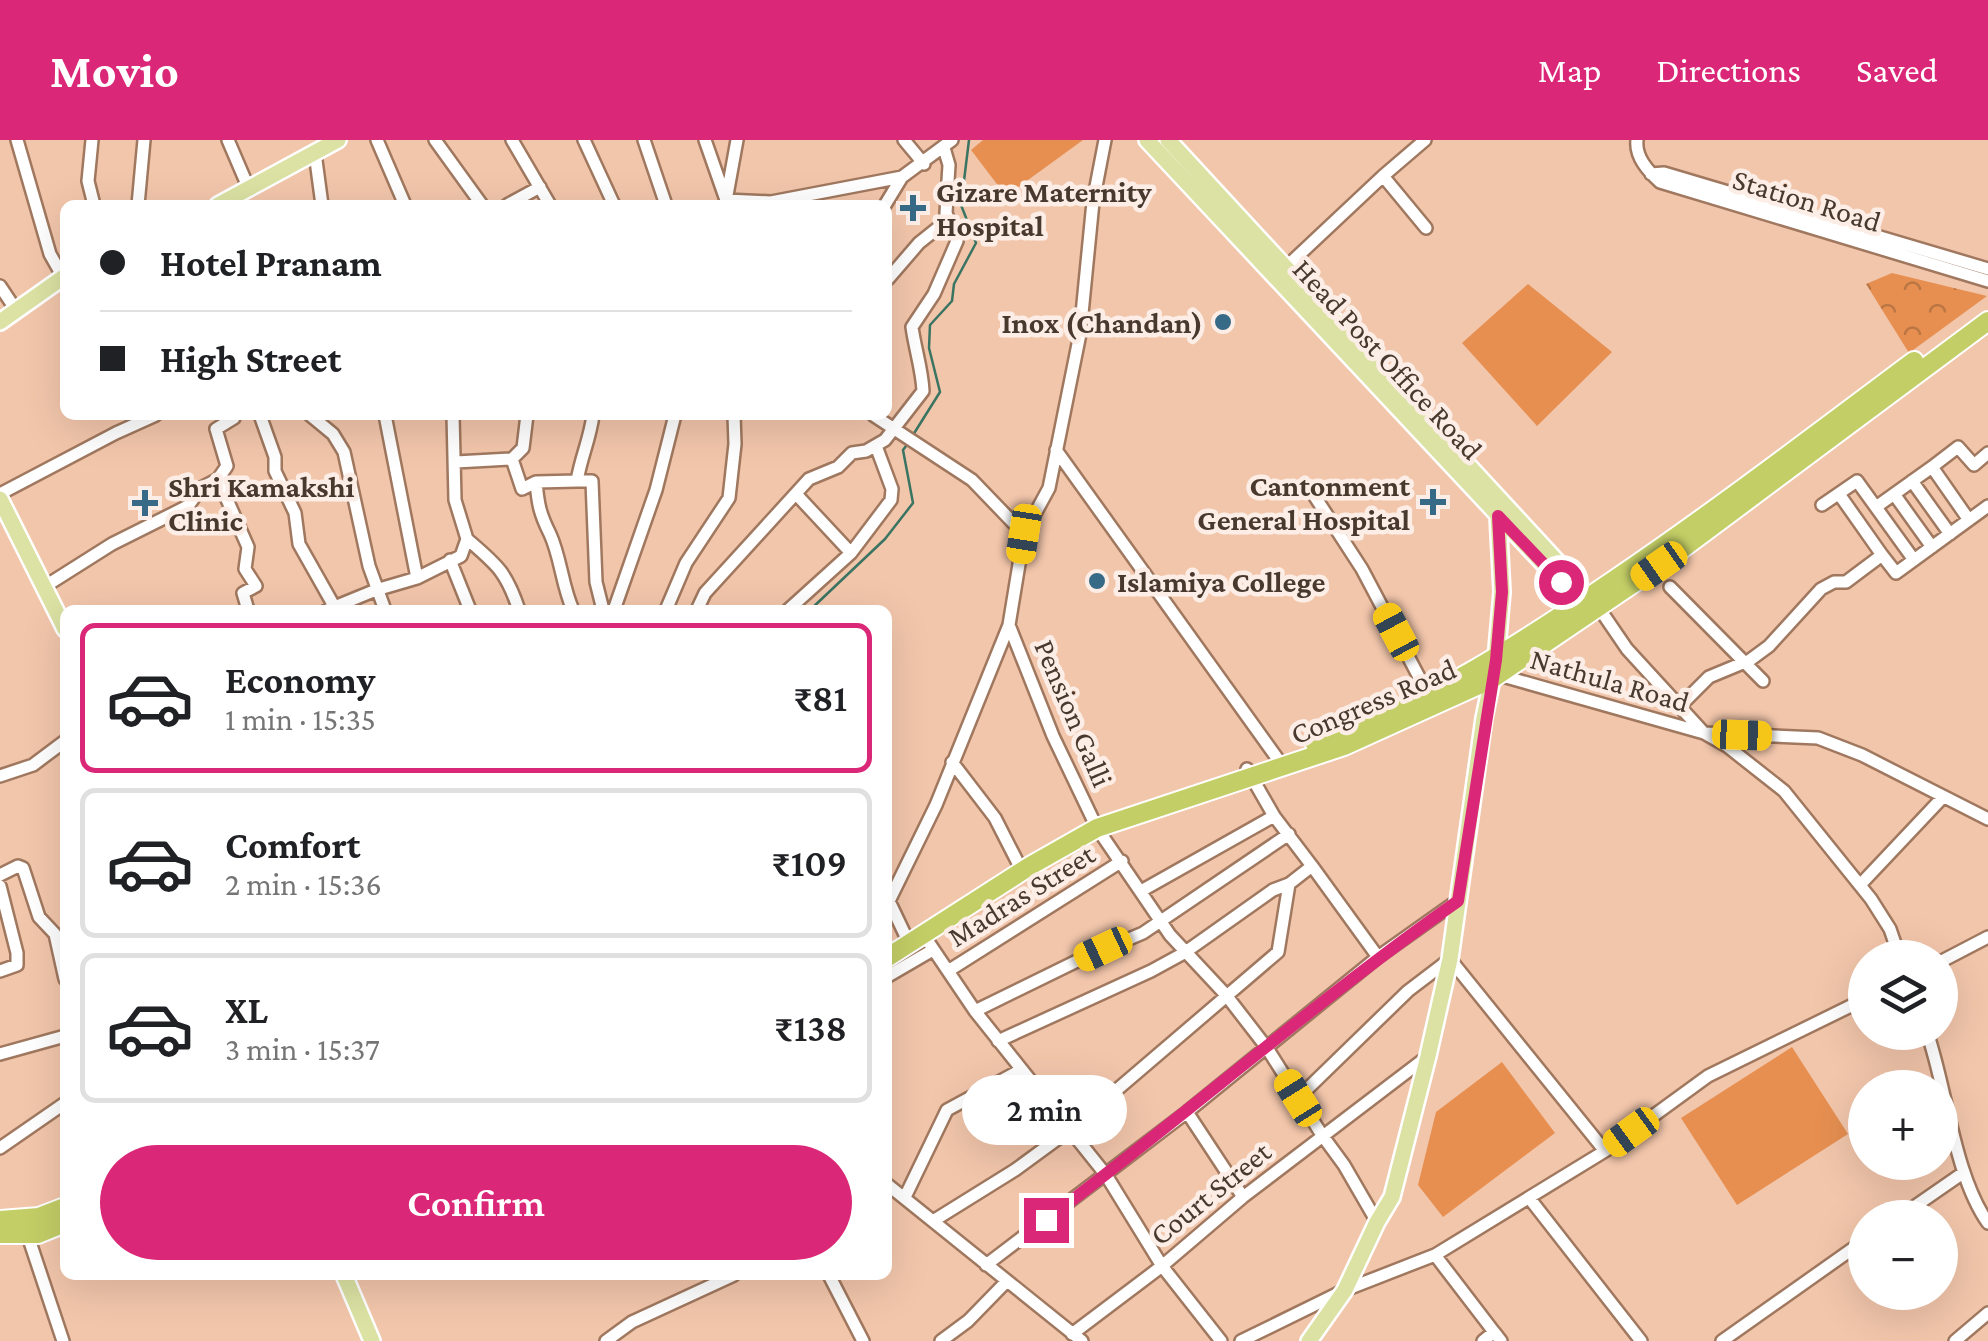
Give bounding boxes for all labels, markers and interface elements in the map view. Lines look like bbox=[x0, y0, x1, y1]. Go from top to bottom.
text: Movio bbox=[50, 44, 179, 97]
text: Map bbox=[1538, 51, 1601, 90]
text: Directions bbox=[1656, 51, 1801, 90]
text: Saved bbox=[1856, 51, 1938, 90]
street label: Station Road bbox=[1729, 162, 1885, 238]
place label: Gizare Maternity Hospital bbox=[936, 175, 1152, 242]
marker: Gizare Maternity Hospital bbox=[900, 195, 926, 221]
text: Hotel Pranam bbox=[160, 242, 382, 284]
street label: Head Post Office Road bbox=[1287, 252, 1489, 466]
place label: Inox (Chandan) bbox=[1001, 306, 1203, 340]
marker: Inox (Chandan) bbox=[1212, 311, 1234, 333]
text: High Street bbox=[160, 338, 341, 380]
place label: Cantonment General Hospital bbox=[1197, 469, 1410, 536]
place label: Shri Kamakshi Clinic bbox=[168, 470, 355, 537]
marker: Cantonment General Hospital bbox=[1420, 489, 1446, 515]
marker: Shri Kamakshi Clinic bbox=[132, 490, 158, 516]
car bbox=[1004, 502, 1044, 566]
car bbox=[1626, 537, 1692, 595]
route start bbox=[1539, 560, 1584, 605]
place label: Islamiya College bbox=[1117, 565, 1325, 598]
marker: Islamiya College bbox=[1086, 570, 1108, 592]
car bbox=[1369, 598, 1423, 666]
street label: Pension Galli bbox=[1028, 635, 1120, 792]
street label: Nathula Road bbox=[1527, 642, 1693, 718]
street label: Congress Road bbox=[1285, 651, 1461, 752]
icon: car bbox=[105, 653, 195, 743]
text: Economy bbox=[225, 659, 375, 701]
text: ₹81 bbox=[793, 677, 847, 719]
text: 1 min · 15:35 bbox=[225, 701, 376, 737]
car bbox=[1711, 719, 1773, 751]
icon: car bbox=[105, 818, 195, 908]
text: Comfort bbox=[225, 824, 361, 866]
street label: Madras Street bbox=[942, 836, 1101, 953]
text: ₹109 bbox=[771, 842, 847, 884]
text: 2 min · 15:36 bbox=[225, 866, 382, 902]
car bbox=[1069, 923, 1137, 975]
map controls bbox=[1848, 940, 1958, 1310]
button: layers bbox=[1848, 940, 1958, 1050]
icon: car bbox=[105, 983, 195, 1073]
text: XL bbox=[225, 989, 268, 1031]
text: ₹138 bbox=[774, 1007, 847, 1049]
text: 3 min · 15:37 bbox=[225, 1031, 380, 1067]
car bbox=[1269, 1065, 1327, 1131]
button: + bbox=[1848, 1070, 1958, 1180]
callout: 2 min bbox=[964, 1075, 1128, 1145]
text: 2 min bbox=[1007, 1092, 1082, 1128]
car bbox=[1598, 1102, 1664, 1162]
street label: Court Street bbox=[1143, 1134, 1277, 1251]
button: Confirm bbox=[100, 1145, 852, 1260]
route end bbox=[1024, 1198, 1069, 1243]
button: − bbox=[1848, 1200, 1958, 1310]

